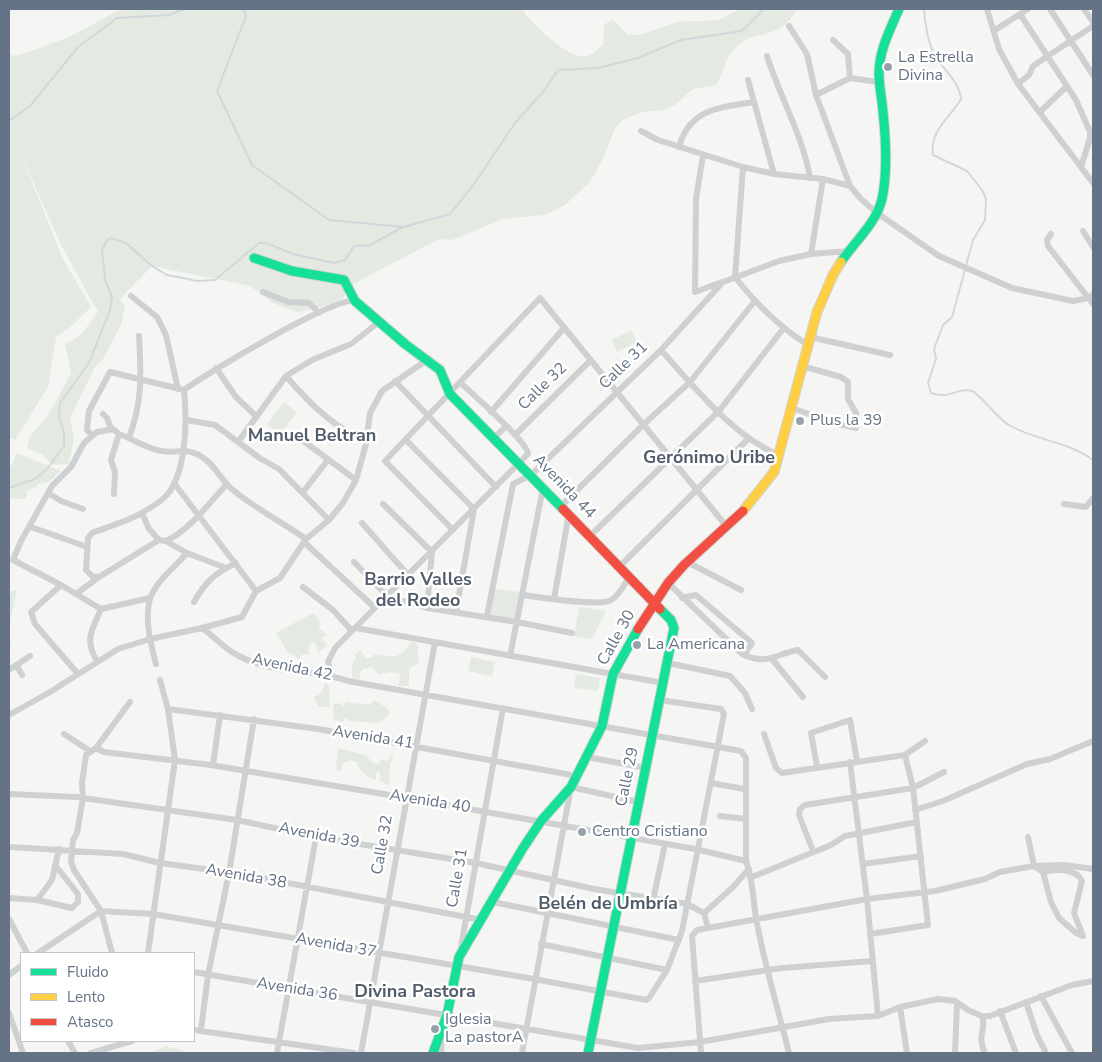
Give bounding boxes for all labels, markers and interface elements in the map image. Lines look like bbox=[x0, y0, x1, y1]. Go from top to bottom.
place label: La Estrella Divina bbox=[898, 48, 974, 86]
marker: La Estrella Divina bbox=[882, 61, 894, 73]
street label: Calle 31 bbox=[596, 338, 652, 394]
street label: Calle 32 bbox=[515, 359, 571, 415]
place label: Plus la 39 bbox=[810, 411, 882, 431]
marker: Plus la 39 bbox=[794, 415, 806, 427]
district label: Manuel Beltran bbox=[248, 426, 376, 448]
district label: Gerónimo Uribe bbox=[643, 448, 775, 470]
street label: Avenida 44 bbox=[529, 451, 599, 523]
district label: Barrio Valles del Rodeo bbox=[364, 570, 472, 612]
street label: Calle 30 bbox=[594, 607, 640, 669]
place label: La Americana bbox=[647, 635, 745, 655]
marker: La Americana bbox=[631, 639, 643, 651]
street label: Avenida 42 bbox=[250, 650, 334, 686]
street label: Avenida 41 bbox=[331, 722, 415, 754]
street label: Calle 29 bbox=[612, 746, 644, 808]
street label: Avenida 40 bbox=[388, 786, 472, 818]
street label: Calle 32 bbox=[368, 814, 398, 876]
street label: Avenida 39 bbox=[277, 819, 361, 853]
place label: Centro Cristiano bbox=[592, 822, 708, 842]
marker: Centro Cristiano bbox=[576, 826, 588, 838]
street label: Calle 31 bbox=[443, 847, 473, 909]
street label: Avenida 38 bbox=[204, 860, 288, 894]
district label: Belén de Umbría bbox=[538, 894, 678, 916]
street label: Avenida 37 bbox=[294, 929, 378, 963]
legend bbox=[20, 952, 195, 1042]
text: Fluido bbox=[67, 962, 109, 982]
street label: Avenida 36 bbox=[255, 974, 339, 1006]
district label: Divina Pastora bbox=[354, 982, 476, 1004]
text: Lento bbox=[67, 987, 105, 1007]
place label: Iglesia La pastorA bbox=[445, 1010, 524, 1048]
text: Atasco bbox=[67, 1012, 113, 1032]
marker: Iglesia La pastorA bbox=[429, 1023, 441, 1035]

